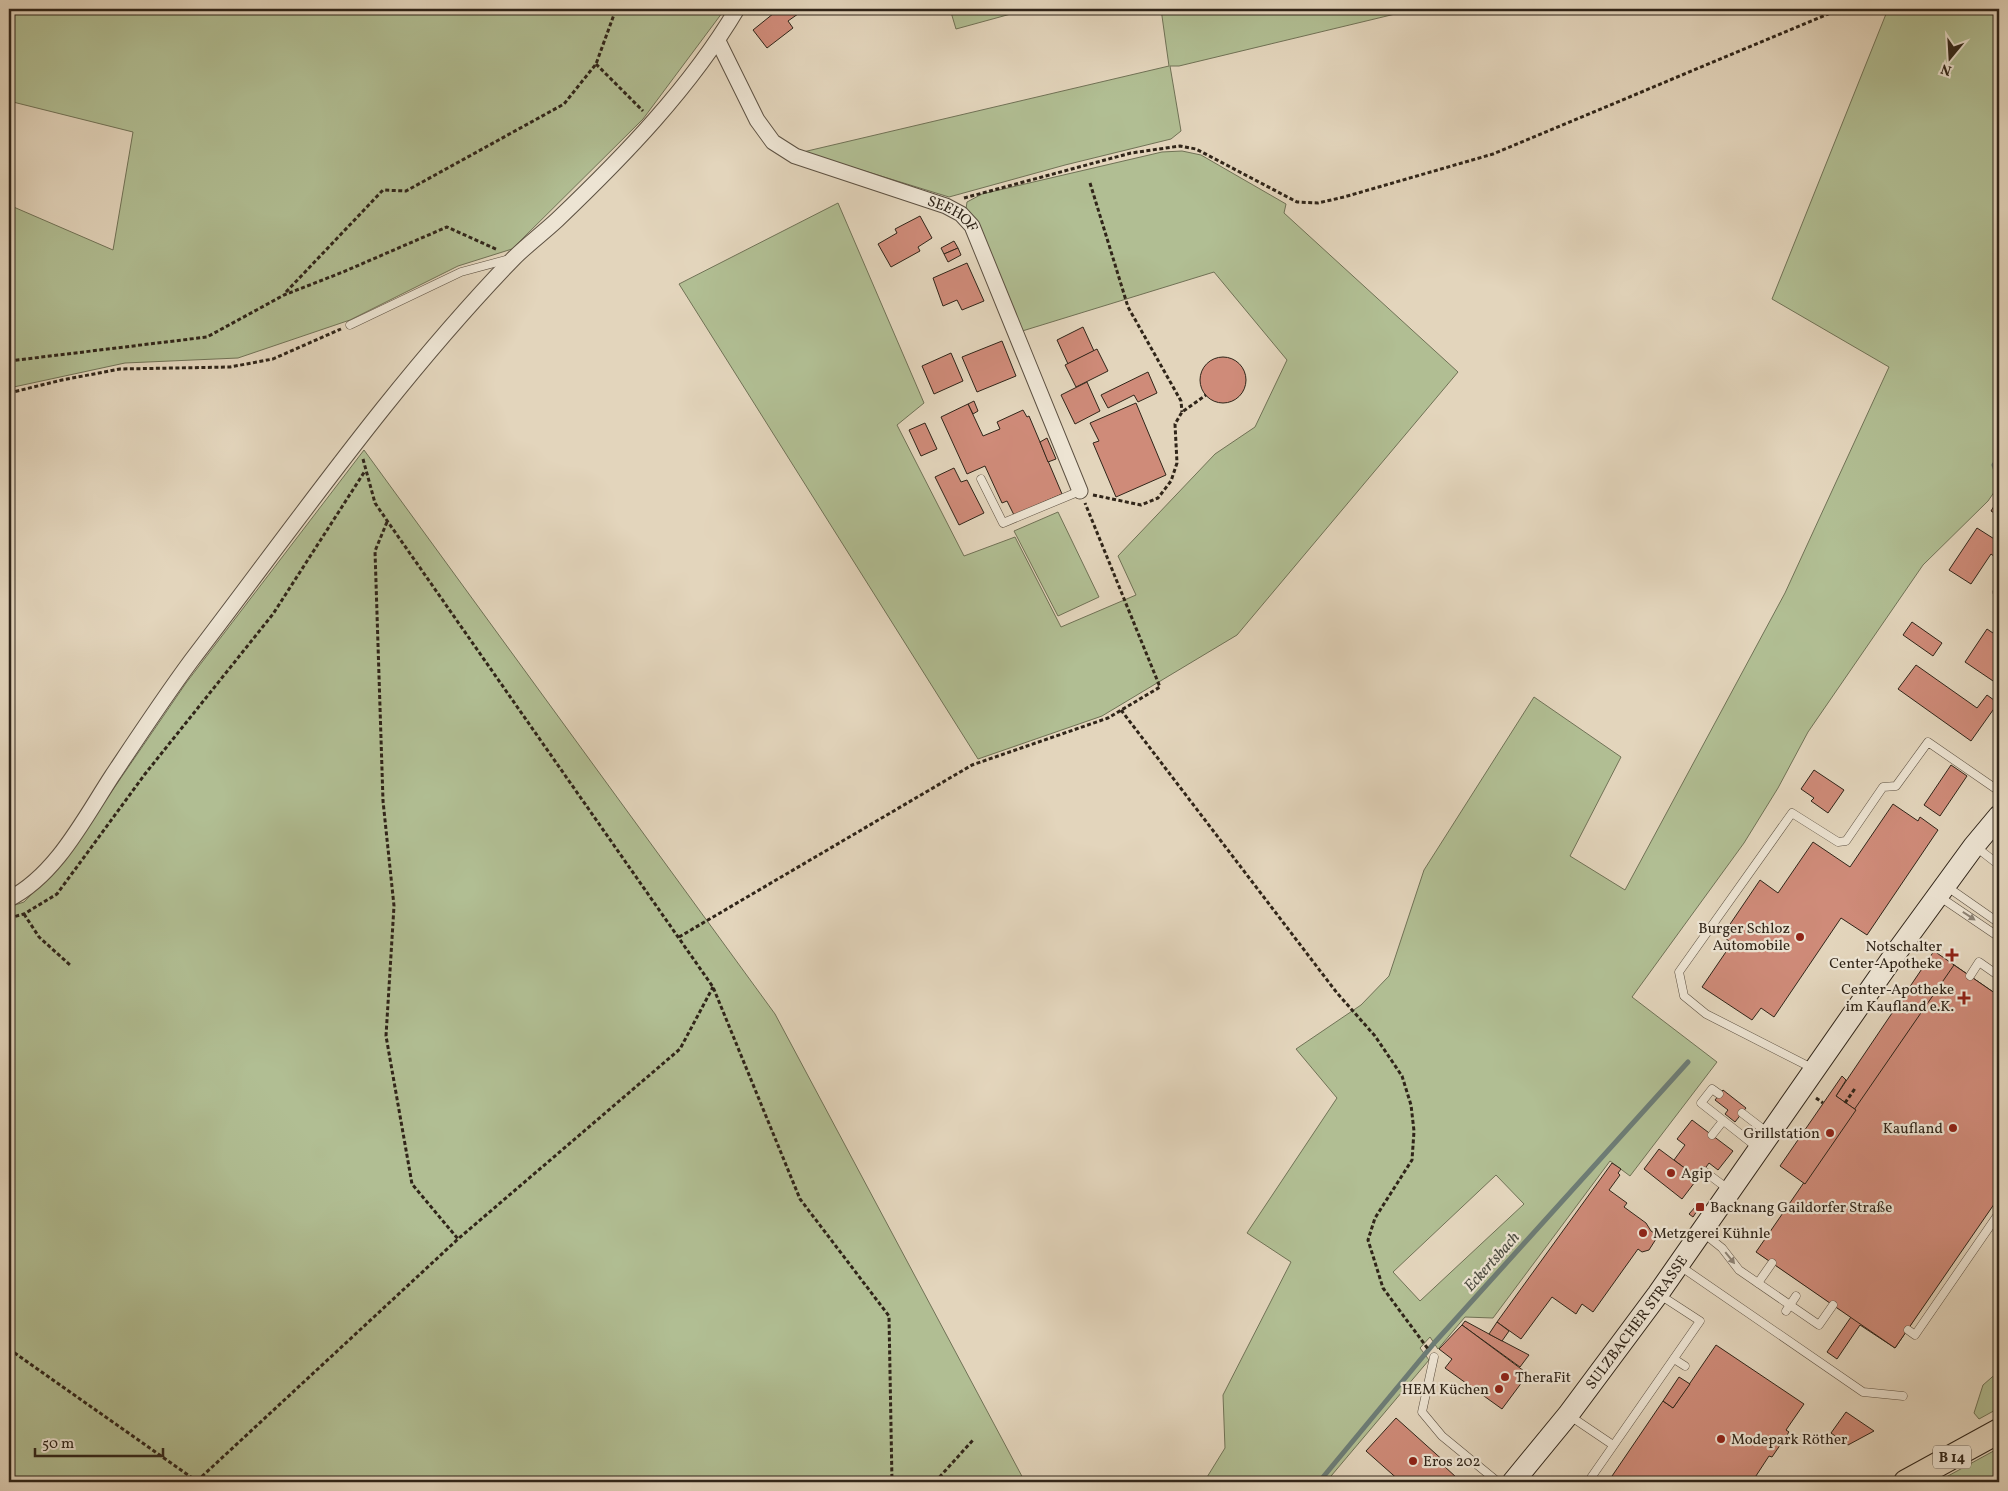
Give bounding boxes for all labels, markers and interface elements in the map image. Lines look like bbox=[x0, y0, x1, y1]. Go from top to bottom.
north arrow bbox=[1926, 32, 1976, 82]
text: N bbox=[1939, 58, 1954, 80]
street label: SEEHOF bbox=[924, 192, 982, 235]
one-way arrow bbox=[1962, 911, 1976, 921]
place label: Burger Schloz Automobile bbox=[1698, 919, 1790, 957]
marker: Burger Schloz Automobile bbox=[1794, 931, 1806, 943]
place label: Notschalter Center-Apotheke bbox=[1829, 937, 1942, 975]
marker: Notschalter Center-Apotheke bbox=[1946, 949, 1958, 961]
place label: Center-Apotheke im Kaufland e.K. bbox=[1841, 980, 1954, 1018]
marker: Center-Apotheke im Kaufland e.K. bbox=[1958, 992, 1970, 1004]
place label: Kaufland bbox=[1883, 1119, 1943, 1140]
marker: Kaufland bbox=[1947, 1122, 1959, 1134]
place label: Grillstation bbox=[1744, 1124, 1820, 1145]
marker: Grillstation bbox=[1824, 1127, 1836, 1139]
place label: Agip bbox=[1681, 1164, 1712, 1185]
marker: Agip bbox=[1665, 1167, 1677, 1179]
place label: Backnang Gaildorfer Straße bbox=[1710, 1198, 1892, 1219]
marker: Backnang Gaildorfer Straße bbox=[1694, 1201, 1706, 1213]
place label: Metzgerei Kühnle bbox=[1653, 1224, 1770, 1245]
marker: Metzgerei Kühnle bbox=[1637, 1227, 1649, 1239]
water label: Eckertsbach bbox=[1460, 1228, 1525, 1297]
one-way arrow bbox=[1725, 1251, 1736, 1264]
street label: SULZBACHER STRASSE bbox=[1581, 1252, 1694, 1394]
place label: TheraFit bbox=[1515, 1368, 1571, 1389]
marker: TheraFit bbox=[1499, 1371, 1511, 1383]
place label: HEM Küchen bbox=[1402, 1380, 1489, 1401]
marker: HEM Küchen bbox=[1493, 1383, 1505, 1395]
scale bar bbox=[35, 1426, 162, 1458]
place label: Modepark Röther bbox=[1731, 1430, 1847, 1451]
marker: Modepark Röther bbox=[1715, 1433, 1727, 1445]
text: 50 m bbox=[42, 1434, 74, 1455]
road number: B 14 bbox=[1933, 1445, 1971, 1468]
place label: Eros 202 bbox=[1423, 1452, 1481, 1473]
marker: Eros 202 bbox=[1407, 1455, 1419, 1467]

